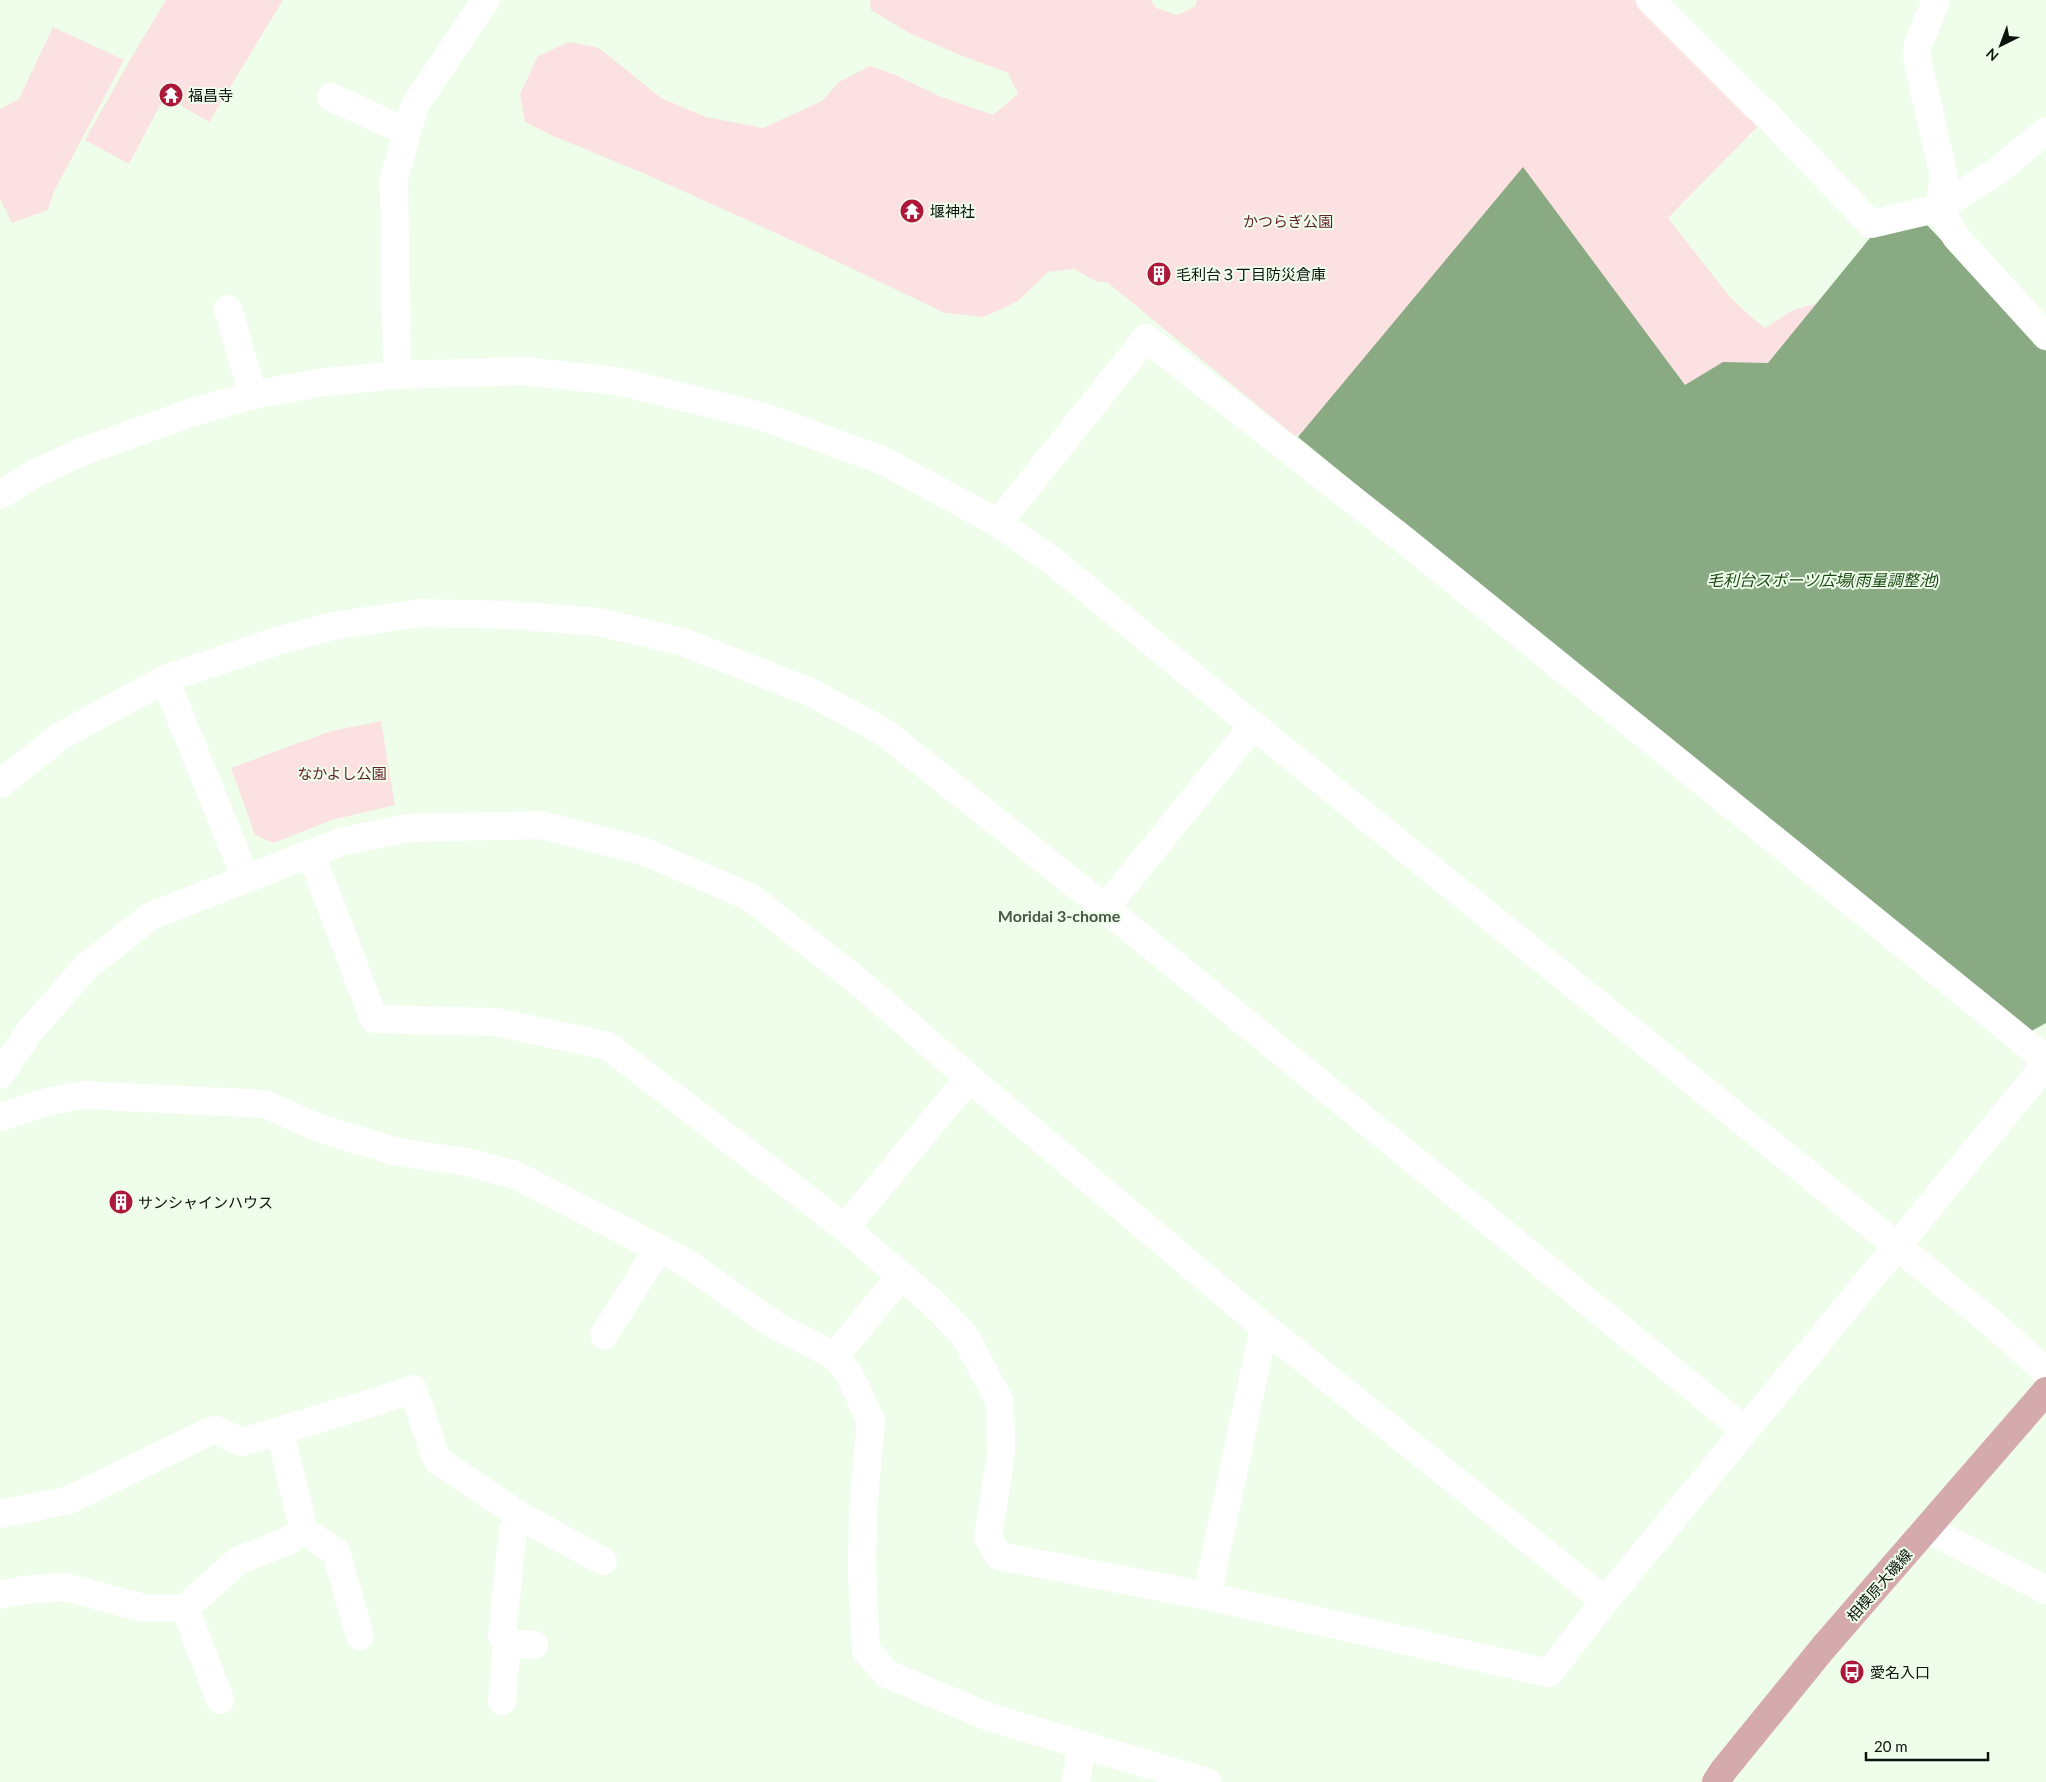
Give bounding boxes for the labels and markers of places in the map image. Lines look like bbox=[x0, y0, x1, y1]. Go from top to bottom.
temple icon: 福昌寺 bbox=[158, 82, 184, 108]
place label: 福昌寺 bbox=[188, 86, 233, 104]
temple icon: 堰神社 bbox=[899, 198, 925, 224]
place label: 堰神社 bbox=[930, 202, 975, 220]
building icon: 毛利台３丁目防災倉庫 bbox=[1146, 261, 1172, 287]
place label: 毛利台３丁目防災倉庫 bbox=[1176, 265, 1326, 283]
building icon: サンシャインハウス bbox=[108, 1189, 134, 1215]
place label: サンシャインハウス bbox=[138, 1193, 273, 1211]
bus stop icon: 愛名入口 bbox=[1839, 1659, 1865, 1685]
place label: 愛名入口 bbox=[1870, 1663, 1930, 1681]

